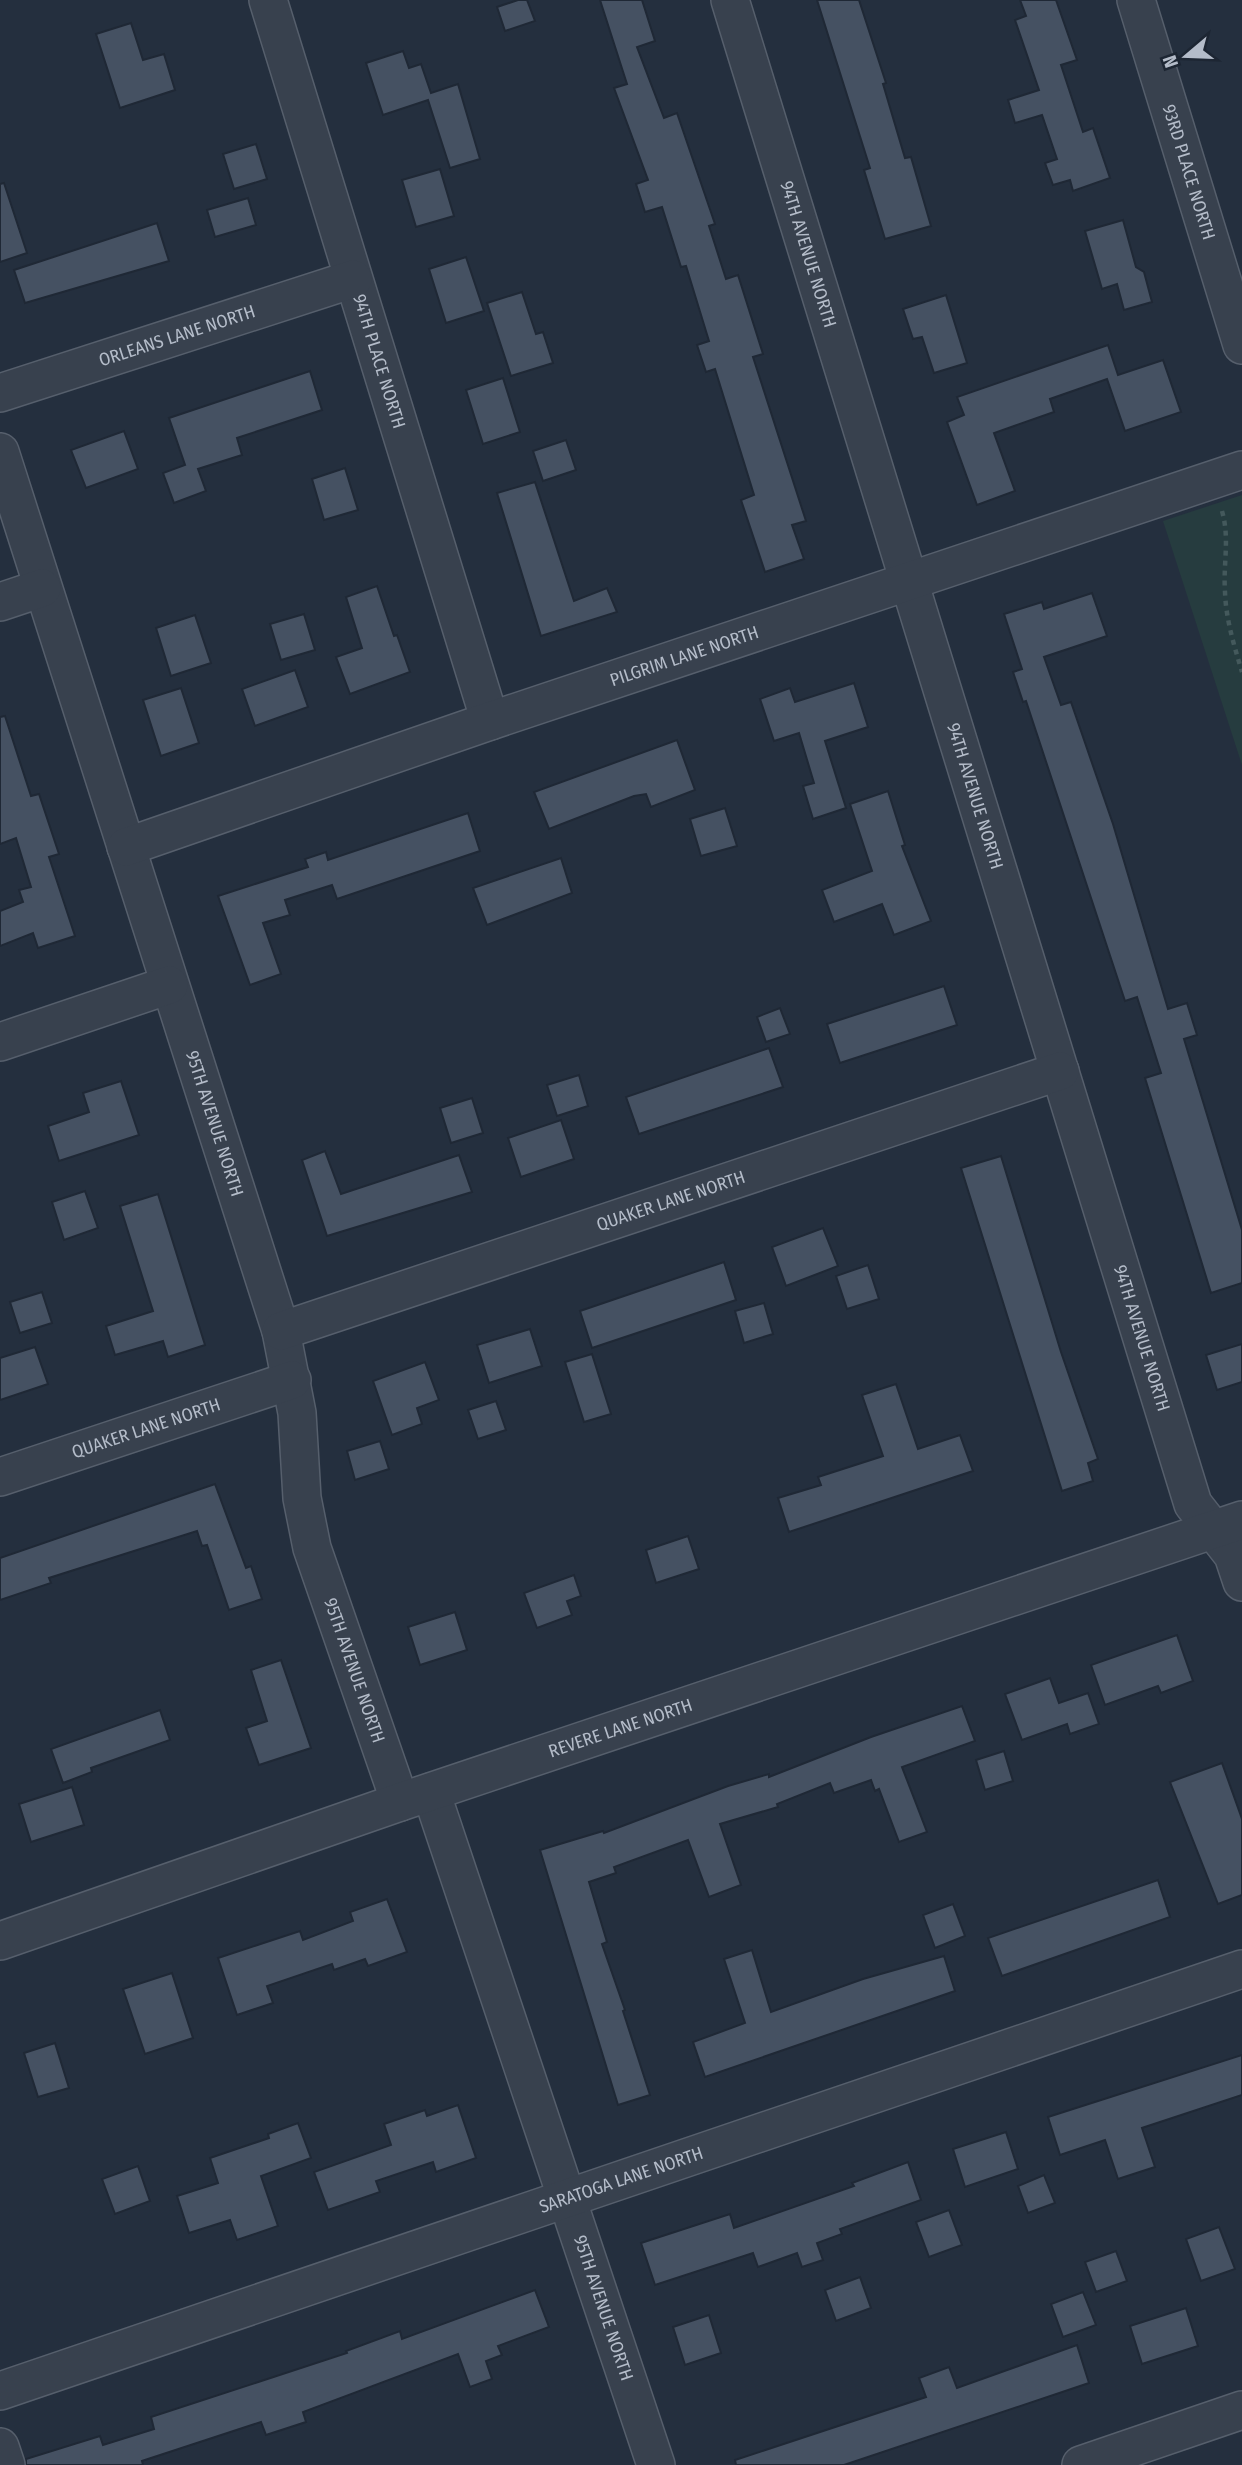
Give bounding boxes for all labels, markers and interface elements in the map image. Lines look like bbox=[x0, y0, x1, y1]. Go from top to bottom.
north arrow bbox=[1151, 21, 1221, 91]
text: N bbox=[1158, 52, 1183, 71]
street label: 93RD PLACE NORTH bbox=[1158, 102, 1220, 242]
street label: 94TH AVENUE NORTH bbox=[775, 178, 841, 330]
street label: 94TH PLACE NORTH bbox=[348, 291, 410, 431]
street label: ORLEANS LANE NORTH bbox=[96, 300, 258, 371]
street label: PILGRIM LANE NORTH bbox=[607, 621, 761, 691]
street label: 94TH AVENUE NORTH bbox=[942, 720, 1008, 872]
street label: 95TH AVENUE NORTH bbox=[181, 1048, 248, 1199]
street label: QUAKER LANE NORTH bbox=[594, 1166, 748, 1236]
street label: 94TH AVENUE NORTH bbox=[1109, 1262, 1175, 1414]
street label: QUAKER LANE NORTH bbox=[69, 1394, 223, 1463]
street label: 95TH AVENUE NORTH bbox=[319, 1595, 390, 1746]
street label: REVERE LANE NORTH bbox=[546, 1694, 695, 1762]
street label: SARATOGA LANE NORTH bbox=[536, 2142, 706, 2218]
street label: 95TH AVENUE NORTH bbox=[569, 2232, 638, 2383]

